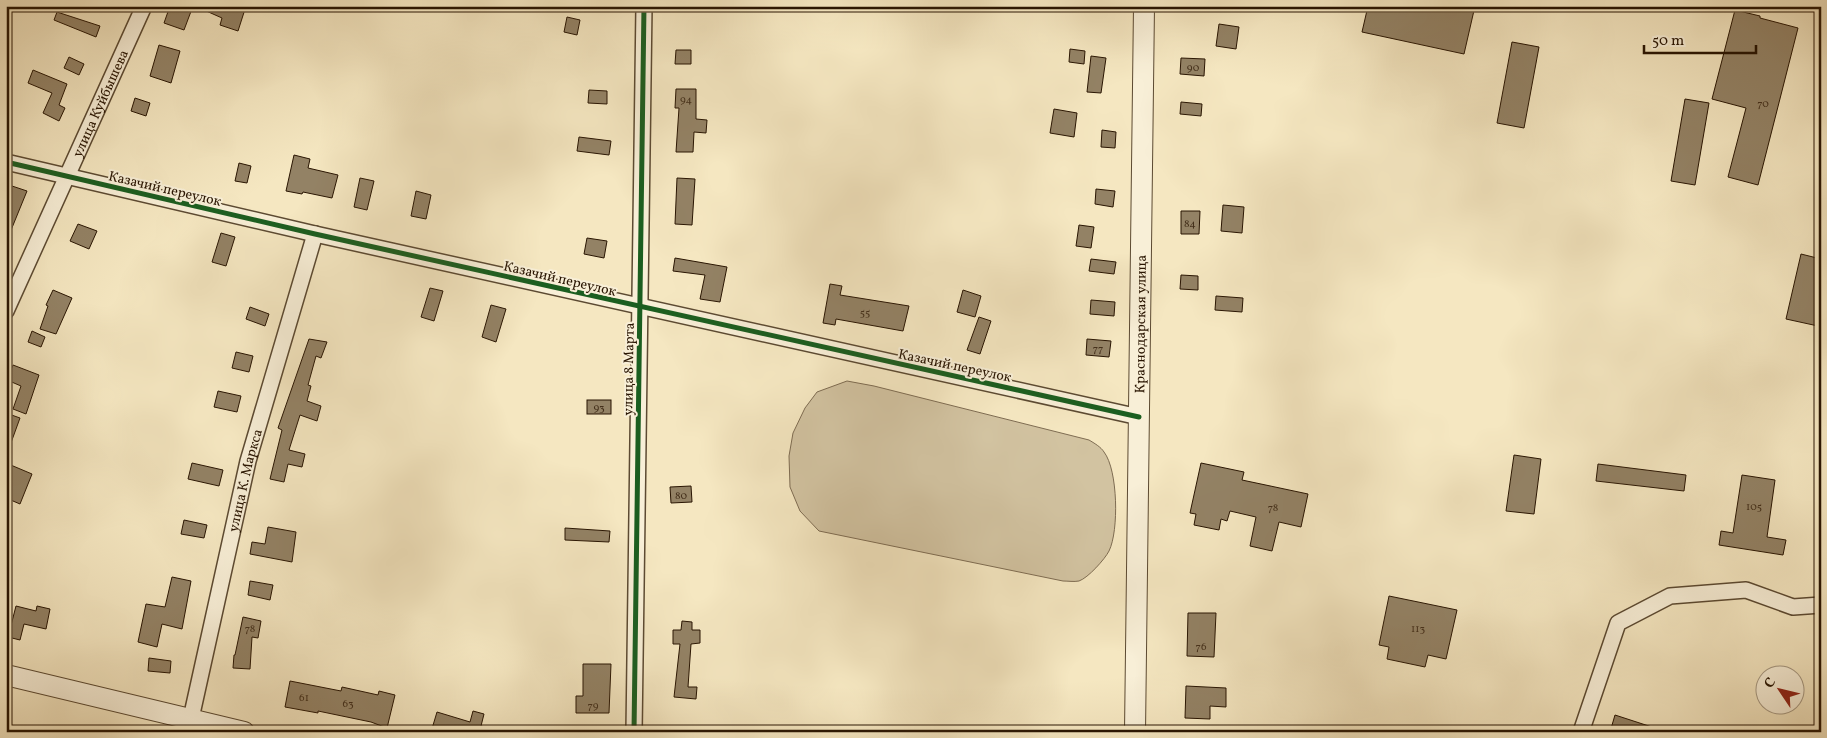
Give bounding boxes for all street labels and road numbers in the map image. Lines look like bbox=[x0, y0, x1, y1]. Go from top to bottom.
street label: улица Куйбышева bbox=[69, 47, 134, 161]
street label: Казачий переулок bbox=[106, 167, 223, 212]
street label: Краснодарская улица bbox=[1131, 255, 1152, 394]
street label: Казачий переулок bbox=[501, 257, 618, 302]
street label: улица 8 Марта bbox=[619, 322, 640, 416]
street label: Казачий переулок bbox=[896, 345, 1014, 388]
street label: улица К. Маркса bbox=[225, 427, 268, 534]

